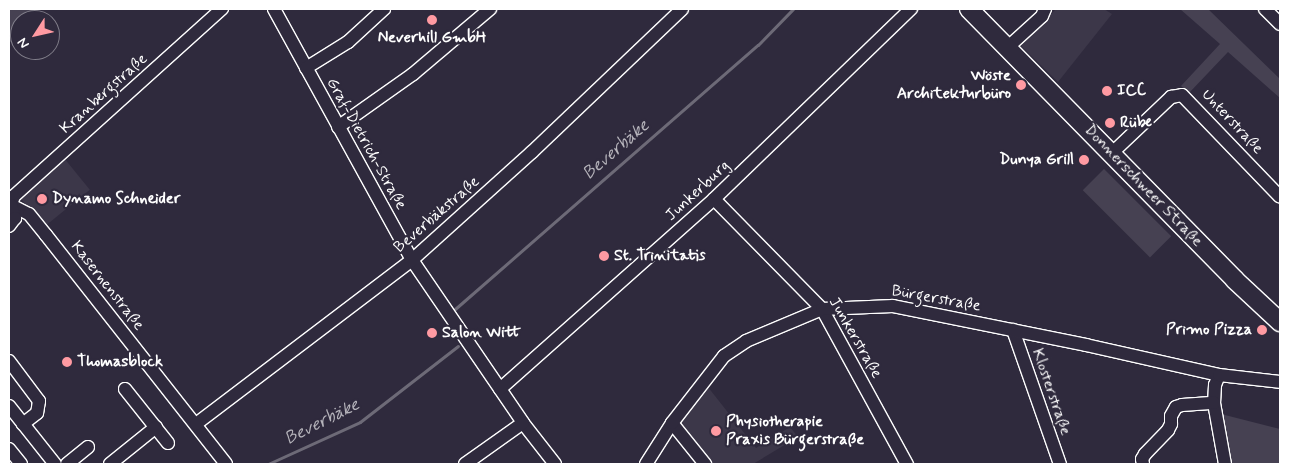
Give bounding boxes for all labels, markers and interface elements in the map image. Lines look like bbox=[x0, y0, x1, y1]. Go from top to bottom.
north arrow bbox=[10, 10, 60, 60]
marker: Neverhill GmbH bbox=[426, 14, 438, 26]
place label: Neverhill GmbH bbox=[378, 28, 486, 48]
text: N bbox=[13, 34, 34, 52]
street label: Kranbergstraße bbox=[56, 50, 152, 138]
place label: Wöste Architekturbüro bbox=[897, 66, 1011, 104]
street label: Graf-Dietrich-Straße bbox=[322, 75, 410, 213]
marker: Wöste Architekturbüro bbox=[1015, 79, 1027, 91]
place label: ICC bbox=[1117, 81, 1146, 101]
marker: ICC bbox=[1101, 85, 1113, 97]
street label: Unterstraße bbox=[1197, 86, 1267, 158]
place label: Rübe bbox=[1120, 113, 1152, 133]
water label: Beverbäke bbox=[578, 115, 654, 185]
marker: Rübe bbox=[1104, 117, 1116, 129]
street label: Donnerschweer Straße bbox=[1081, 122, 1205, 250]
place label: Dunya Grill bbox=[999, 150, 1074, 170]
marker: Dunya Grill bbox=[1078, 154, 1090, 166]
street label: Junkerburg bbox=[662, 156, 734, 226]
street label: Beverbäkstraße bbox=[390, 173, 484, 257]
place label: Dynamo Schneider bbox=[52, 189, 181, 209]
marker: Dynamo Schneider bbox=[36, 193, 48, 205]
street label: Kasernenstraße bbox=[66, 237, 148, 335]
place label: St. Trinitatis bbox=[614, 246, 706, 266]
marker: St. Trinitatis bbox=[598, 250, 610, 262]
street label: Bürgerstraße bbox=[890, 282, 982, 316]
street label: Junkerstraße bbox=[824, 294, 886, 382]
place label: Primo Pizza bbox=[1167, 320, 1252, 340]
place label: Salon Witt bbox=[442, 323, 521, 343]
marker: Primo Pizza bbox=[1256, 324, 1268, 336]
marker: Salon Witt bbox=[426, 327, 438, 339]
street label: Klosterstraße bbox=[1027, 346, 1075, 438]
place label: Thomasblock bbox=[77, 352, 163, 372]
marker: Thomasblock bbox=[61, 356, 73, 368]
water label: Beverbäke bbox=[281, 394, 363, 450]
place label: Physiotherapie Praxis Bürgerstraße bbox=[726, 412, 864, 450]
marker: Physiotherapie Praxis Bürgerstraße bbox=[710, 425, 722, 437]

